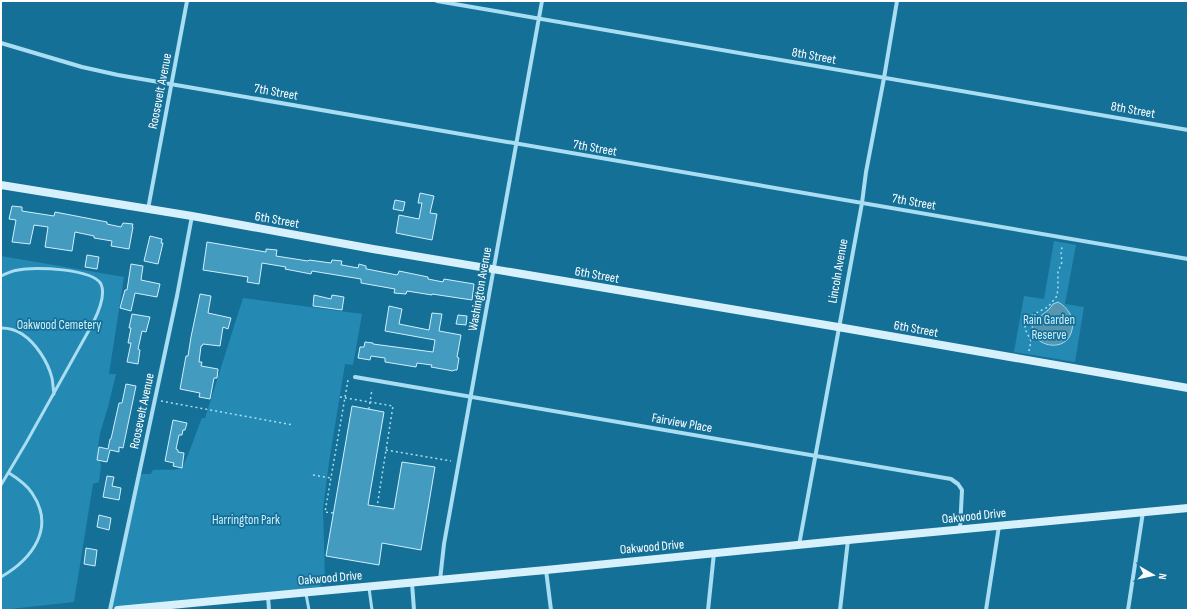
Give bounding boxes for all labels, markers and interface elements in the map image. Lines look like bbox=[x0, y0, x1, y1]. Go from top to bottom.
street label: 8th Street bbox=[791, 44, 837, 68]
street label: Roosevelt Avenue bbox=[145, 52, 175, 130]
street label: 7th Street bbox=[253, 80, 299, 104]
street label: 8th Street bbox=[1110, 98, 1156, 122]
street label: 7th Street bbox=[572, 136, 618, 160]
street label: 7th Street bbox=[891, 190, 937, 214]
street label: 6th Street bbox=[254, 208, 300, 232]
street label: Lincoln Avenue bbox=[824, 238, 852, 304]
street label: Washington Avenue bbox=[465, 246, 495, 332]
street label: 6th Street bbox=[574, 263, 620, 287]
park label: Rain Garden Reserve bbox=[1023, 312, 1075, 343]
park label: Oakwood Cemetery bbox=[17, 317, 101, 333]
street label: 6th Street bbox=[893, 317, 939, 341]
street label: Roosevelt Avenue bbox=[126, 372, 158, 450]
street label: Fairview Place bbox=[650, 410, 714, 436]
street label: Oakwood Drive bbox=[941, 505, 1007, 527]
park label: Harrington Park bbox=[212, 512, 280, 528]
street label: Oakwood Drive bbox=[619, 536, 685, 558]
north arrow bbox=[1133, 555, 1173, 595]
street label: Oakwood Drive bbox=[297, 567, 363, 589]
text: N bbox=[1155, 573, 1169, 581]

